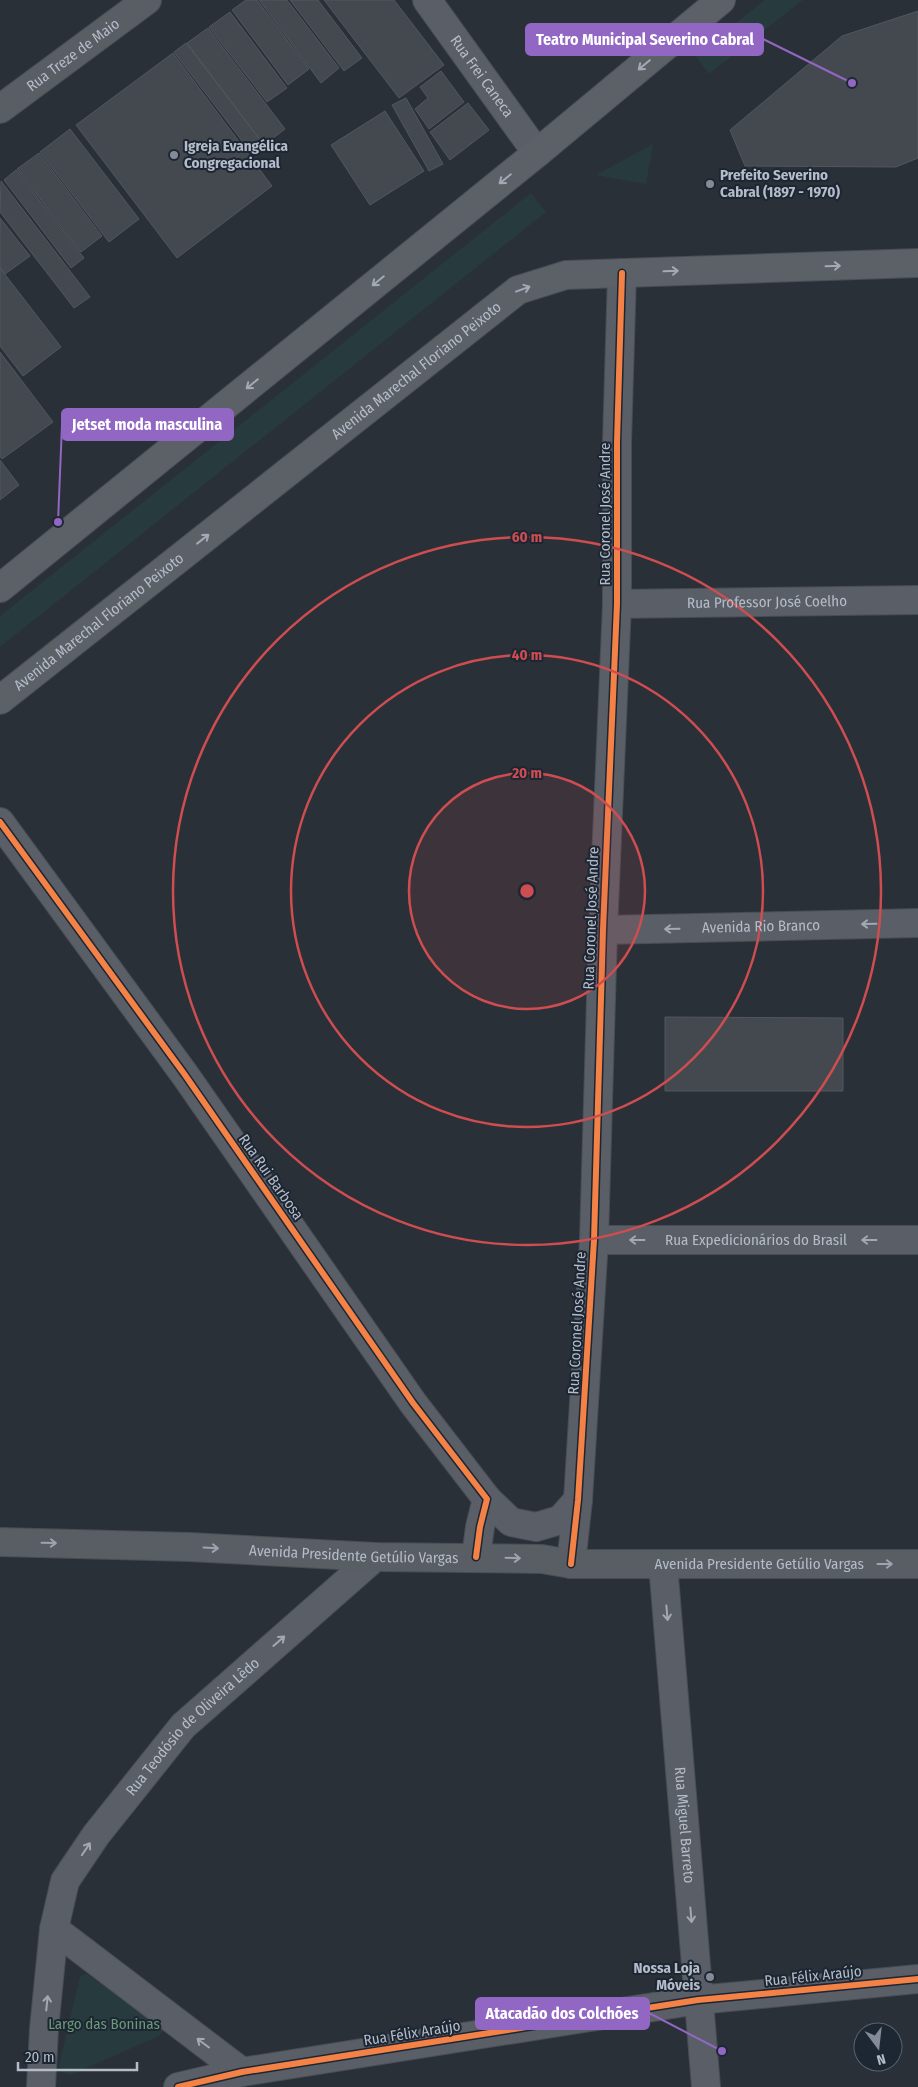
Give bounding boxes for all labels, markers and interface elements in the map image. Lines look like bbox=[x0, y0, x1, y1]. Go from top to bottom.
street label: Rua Treze de Maio bbox=[23, 14, 123, 95]
callout: Teatro Municipal Severino Cabral bbox=[526, 24, 763, 55]
text: Teatro Municipal Severino Cabral bbox=[536, 30, 755, 49]
street label: Rua Frei Caneca bbox=[446, 32, 517, 121]
one-way arrow bbox=[637, 59, 650, 70]
place label: Igreja Evangélica Congregacional bbox=[184, 137, 289, 172]
marker: Igreja Evangélica Congregacional bbox=[168, 149, 180, 161]
place label: Prefeito Severino Cabral (1897 - 1970) bbox=[720, 166, 840, 201]
one-way arrow bbox=[498, 174, 511, 185]
marker: Prefeito Severino Cabral (1897 - 1970) bbox=[704, 178, 716, 190]
one-way arrow bbox=[824, 261, 841, 271]
one-way arrow bbox=[662, 266, 678, 276]
one-way arrow bbox=[372, 276, 385, 287]
one-way arrow bbox=[515, 284, 530, 293]
street label: Avenida Marechal Floriano Peixoto bbox=[328, 298, 505, 443]
one-way arrow bbox=[246, 378, 259, 389]
callout: Jetset moda masculina bbox=[62, 409, 233, 440]
text: Jetset moda masculina bbox=[71, 415, 222, 434]
street label: Rua Coronel José Andre bbox=[596, 443, 614, 586]
text: 60 m bbox=[512, 528, 542, 546]
one-way arrow bbox=[196, 534, 209, 545]
street label: Avenida Marechal Floriano Peixoto bbox=[10, 549, 187, 694]
street label: Rua Professor José Coelho bbox=[687, 592, 847, 612]
text: 40 m bbox=[512, 646, 542, 664]
text: 20 m bbox=[511, 764, 542, 782]
street label: Rua Coronel José Andre bbox=[580, 846, 602, 990]
centre of rings bbox=[518, 882, 536, 900]
street label: Avenida Rio Branco bbox=[702, 916, 820, 937]
one-way arrow bbox=[862, 919, 878, 929]
one-way arrow bbox=[664, 924, 680, 934]
street label: Rua Rui Barbosa bbox=[235, 1131, 307, 1223]
street label: Rua Expedicionários do Brasil bbox=[665, 1231, 847, 1249]
one-way arrow bbox=[629, 1235, 646, 1245]
one-way arrow bbox=[862, 1235, 878, 1245]
street label: Rua Coronel José Andre bbox=[564, 1251, 590, 1395]
one-way arrow bbox=[40, 1538, 56, 1548]
street label: Avenida Presidente Getúlio Vargas bbox=[249, 1541, 458, 1567]
one-way arrow bbox=[203, 1543, 219, 1552]
one-way arrow bbox=[505, 1554, 521, 1563]
street label: Avenida Presidente Getúlio Vargas bbox=[655, 1555, 864, 1573]
one-way arrow bbox=[877, 1559, 893, 1569]
one-way arrow bbox=[662, 1605, 671, 1621]
one-way arrow bbox=[272, 1635, 285, 1646]
street label: Rua Teodósio de Oliveira Lêdo bbox=[122, 1654, 263, 1799]
street label: Rua Miguel Barreto bbox=[671, 1766, 698, 1884]
one-way arrow bbox=[81, 1842, 91, 1856]
one-way arrow bbox=[687, 1906, 696, 1922]
place label: Nossa Loja Móveis bbox=[633, 1959, 701, 1994]
street label: Rua Félix Araújo bbox=[763, 1962, 863, 1990]
marker: Nossa Loja Móveis bbox=[704, 1971, 716, 1983]
one-way arrow bbox=[42, 1996, 51, 2012]
callout: Atacadão dos Colchões bbox=[476, 1998, 649, 2029]
text: Atacadão dos Colchões bbox=[485, 2004, 638, 2023]
park label: Largo das Boninas bbox=[48, 2015, 160, 2033]
street label: Rua Félix Araújo bbox=[362, 2016, 462, 2050]
north arrow bbox=[853, 2022, 903, 2072]
one-way arrow bbox=[197, 2037, 210, 2048]
scale bar bbox=[18, 2040, 136, 2072]
text: 20 m bbox=[25, 2048, 55, 2066]
text: N bbox=[875, 2050, 887, 2068]

